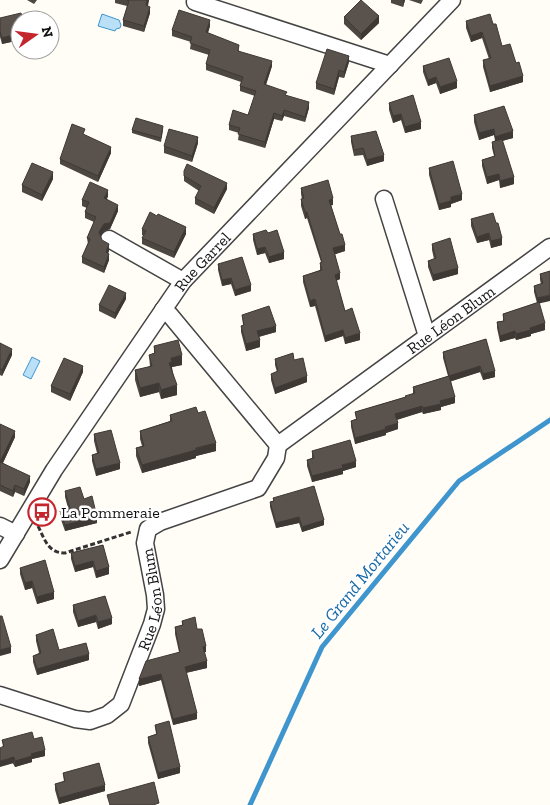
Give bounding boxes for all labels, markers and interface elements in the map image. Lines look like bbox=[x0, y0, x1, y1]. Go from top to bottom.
north arrow bbox=[10, 10, 60, 60]
text: N bbox=[38, 25, 57, 40]
street label: Rue Garrel bbox=[170, 228, 235, 295]
street label: Rue Léon Blum bbox=[403, 281, 499, 358]
bus stop icon: La Pommeraie bbox=[27, 497, 57, 527]
place label: La Pommeraie bbox=[61, 503, 160, 522]
water label: Le Grand Mortarieu bbox=[306, 517, 414, 643]
street label: Rue Léon Blum bbox=[134, 547, 167, 653]

